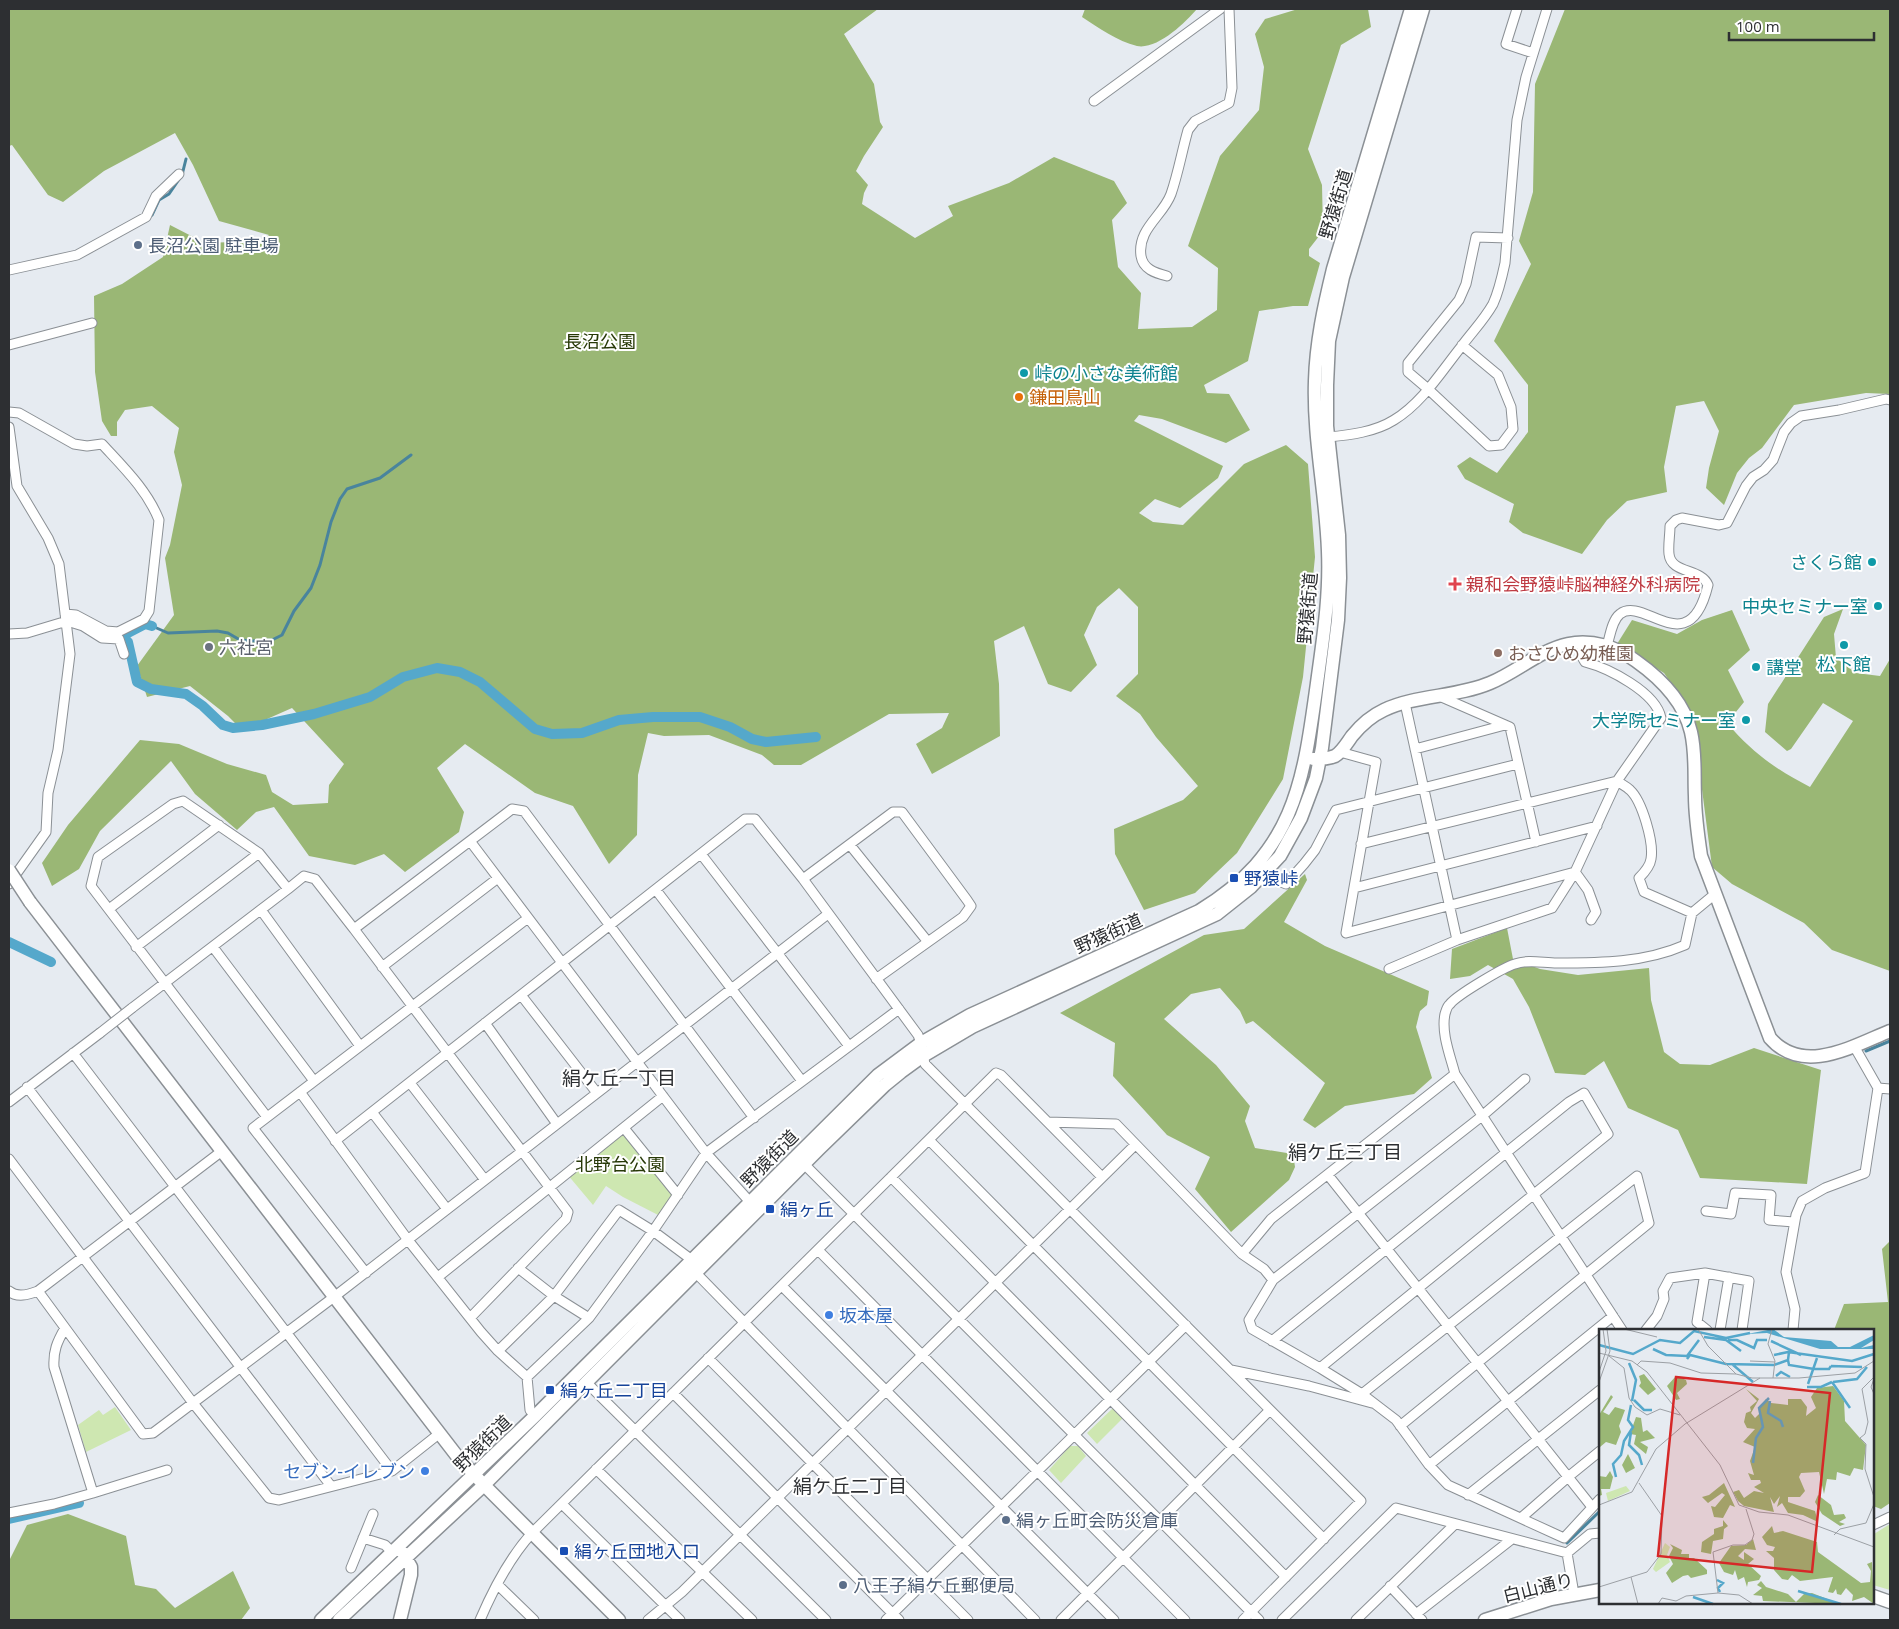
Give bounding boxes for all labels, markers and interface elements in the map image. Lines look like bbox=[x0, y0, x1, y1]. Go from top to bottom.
scale bar bbox=[1729, 10, 1874, 42]
text: 100 m bbox=[1736, 16, 1780, 36]
street label: 野猿街道 bbox=[1313, 166, 1357, 242]
place label: 長沼公園 駐車場 bbox=[148, 233, 279, 257]
marker: 長沼公園 駐車場 bbox=[132, 239, 144, 251]
park label: 長沼公園 bbox=[564, 329, 636, 353]
place label: 峠の小さな美術館 bbox=[1034, 361, 1178, 385]
marker: 峠の小さな美術館 bbox=[1018, 367, 1030, 379]
place label: 鎌田鳥山 bbox=[1029, 385, 1101, 409]
marker: 鎌田鳥山 bbox=[1013, 391, 1025, 403]
place label: さくら館 bbox=[1790, 550, 1862, 574]
marker: さくら館 bbox=[1866, 556, 1878, 568]
street label: 野猿街道 bbox=[1292, 571, 1322, 645]
place label: 親和会野猿峠脳神経外科病院 bbox=[1466, 572, 1700, 596]
marker: 親和会野猿峠脳神経外科病院 bbox=[1448, 577, 1462, 591]
place label: 中央セミナー室 bbox=[1742, 594, 1868, 618]
marker: 中央セミナー室 bbox=[1872, 600, 1884, 612]
place label: 六社宮 bbox=[219, 635, 273, 659]
marker: 松下館 bbox=[1838, 639, 1850, 651]
marker: 六社宮 bbox=[203, 641, 215, 653]
place label: おさひめ幼稚園 bbox=[1508, 641, 1634, 665]
marker: おさひめ幼稚園 bbox=[1492, 647, 1504, 659]
place label: 松下館 bbox=[1817, 652, 1871, 676]
place label: 講堂 bbox=[1766, 655, 1802, 679]
marker: 講堂 bbox=[1750, 661, 1762, 673]
place label: 大学院セミナー室 bbox=[1592, 708, 1736, 732]
marker: 大学院セミナー室 bbox=[1740, 714, 1752, 726]
place label: 野猿峠 bbox=[1244, 866, 1298, 890]
marker: 野猿峠 bbox=[1228, 872, 1240, 884]
street label: 野猿街道 bbox=[1070, 907, 1146, 959]
district label: 絹ケ丘一丁目 bbox=[562, 1065, 676, 1091]
street label: 野猿街道 bbox=[735, 1124, 803, 1192]
district label: 絹ケ丘三丁目 bbox=[1288, 1139, 1402, 1165]
park label: 北野台公園 bbox=[575, 1152, 665, 1176]
place label: 絹ヶ丘 bbox=[780, 1197, 834, 1221]
marker: 絹ヶ丘 bbox=[764, 1203, 776, 1215]
place label: 坂本屋 bbox=[839, 1303, 893, 1327]
marker: 坂本屋 bbox=[823, 1309, 835, 1321]
inset map bbox=[1599, 1329, 1874, 1604]
place label: 絹ヶ丘二丁目 bbox=[560, 1378, 668, 1402]
marker: 絹ヶ丘二丁目 bbox=[544, 1384, 556, 1396]
street label: 野猿街道 bbox=[448, 1409, 516, 1477]
place label: セブン-イレブン bbox=[283, 1459, 415, 1483]
marker: セブン-イレブン bbox=[419, 1465, 431, 1477]
district label: 絹ケ丘二丁目 bbox=[793, 1473, 907, 1499]
place label: 絹ヶ丘町会防災倉庫 bbox=[1016, 1508, 1178, 1532]
marker: 絹ヶ丘町会防災倉庫 bbox=[1000, 1514, 1012, 1526]
place label: 絹ヶ丘団地入口 bbox=[574, 1539, 700, 1563]
marker: 絹ヶ丘団地入口 bbox=[558, 1545, 570, 1557]
street label: 白山通り bbox=[1500, 1567, 1576, 1607]
place label: 八王子絹ケ丘郵便局 bbox=[853, 1573, 1015, 1597]
marker: 八王子絹ケ丘郵便局 bbox=[837, 1579, 849, 1591]

